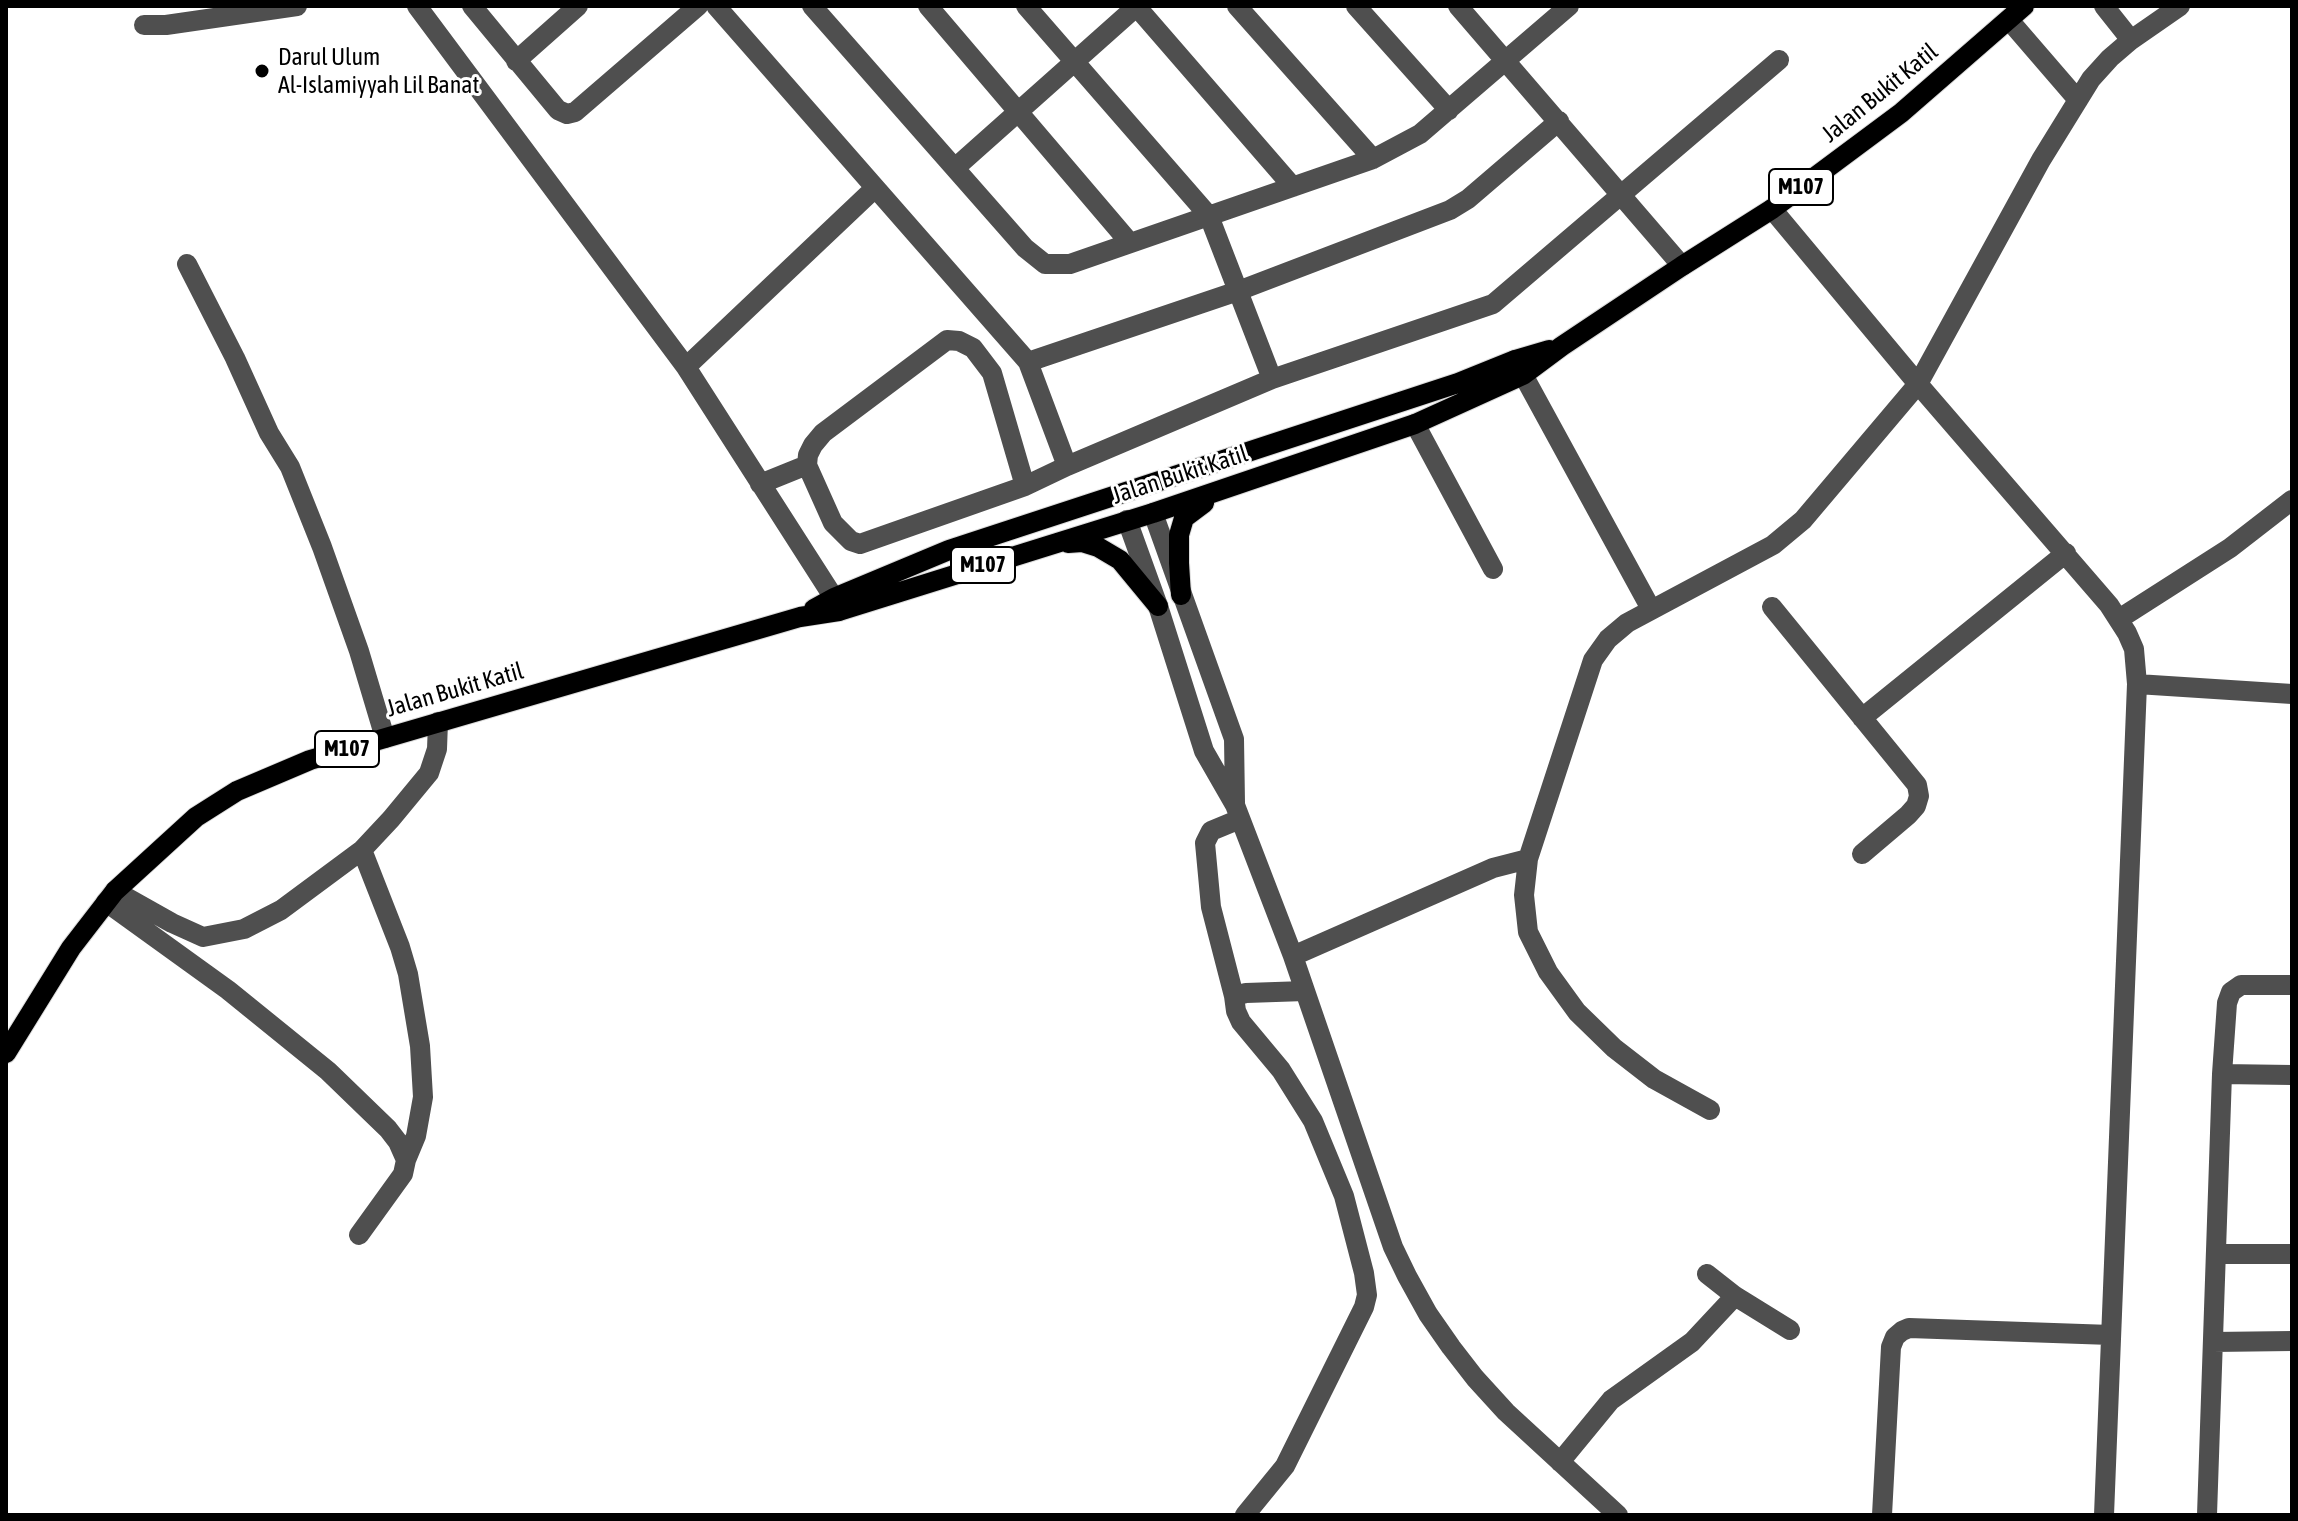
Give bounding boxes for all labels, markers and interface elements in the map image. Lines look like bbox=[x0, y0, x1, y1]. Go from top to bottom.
street label: Jalan Bukit Katil bbox=[1816, 37, 1944, 149]
place label: Darul Ulum Al-Islamiyyah Lil Banat bbox=[278, 43, 479, 99]
marker: Darul Ulum Al-Islamiyyah Lil Banat bbox=[253, 62, 271, 80]
road number: M107 bbox=[1769, 169, 1833, 205]
street label: Jalan Bukit Katil bbox=[1108, 440, 1252, 510]
road number: M107 bbox=[951, 547, 1015, 583]
street label: Jalan Bukit Katil bbox=[383, 657, 527, 723]
road number: M107 bbox=[315, 731, 379, 767]

